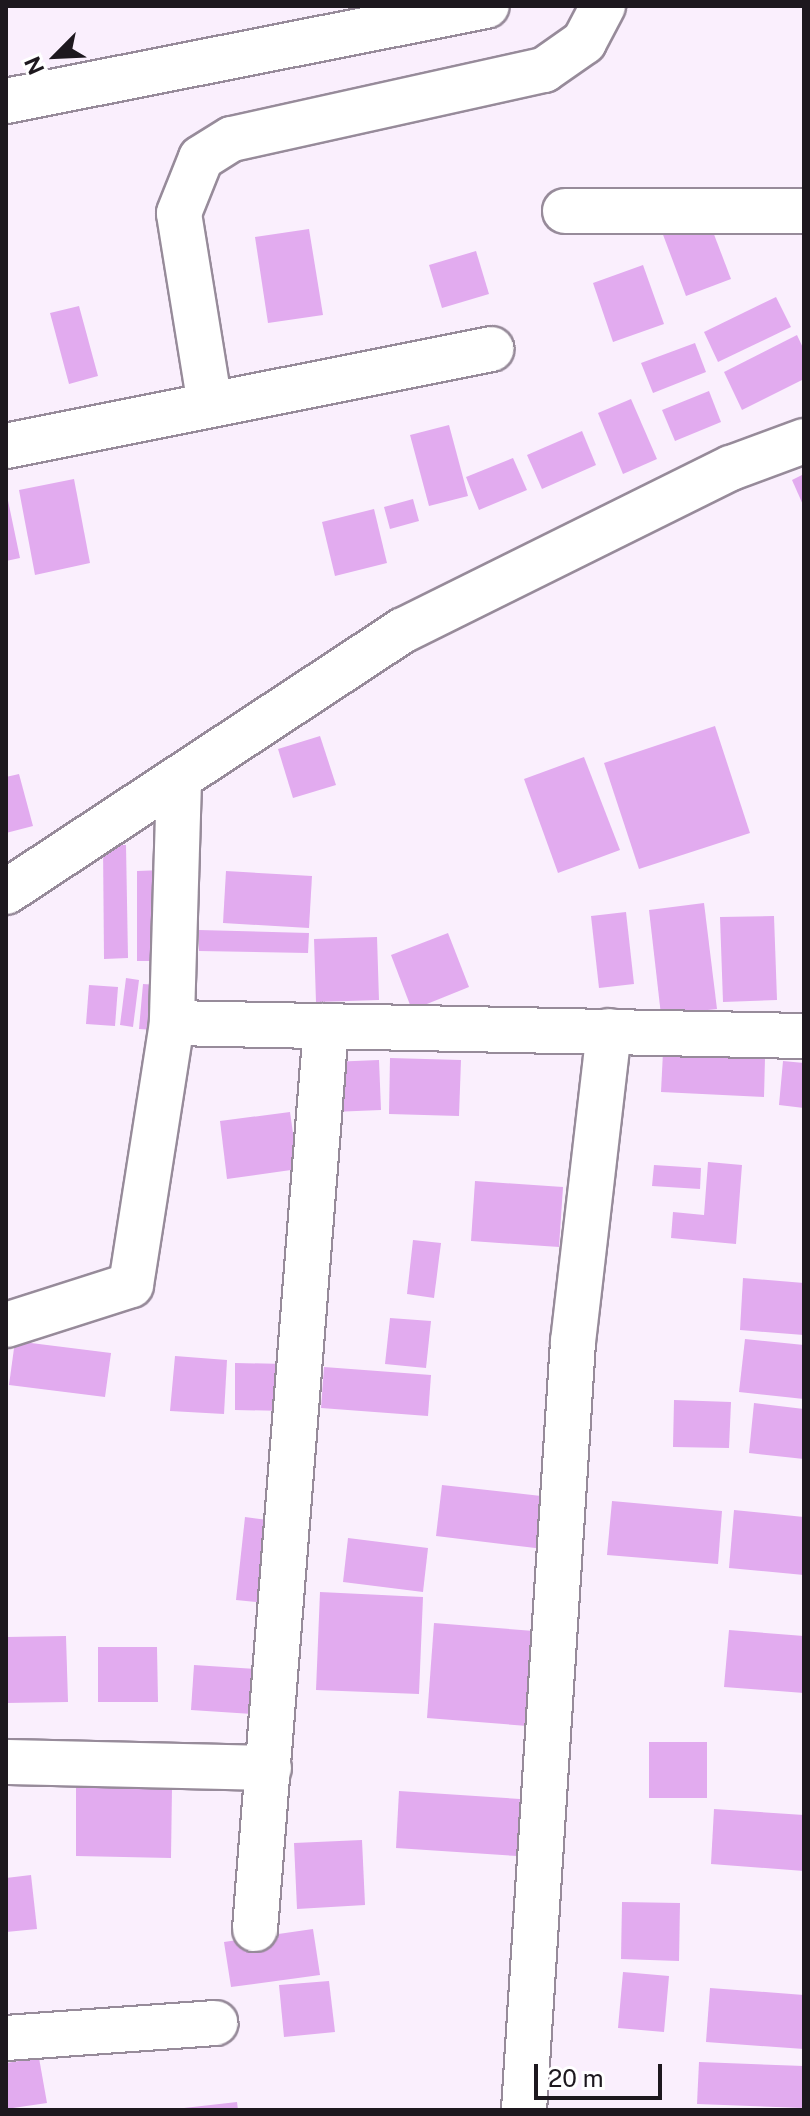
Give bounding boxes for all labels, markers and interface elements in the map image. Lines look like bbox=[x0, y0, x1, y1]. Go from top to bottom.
north arrow bbox=[16, 16, 96, 96]
text: N bbox=[19, 53, 49, 79]
scale bar bbox=[538, 2048, 666, 2098]
text: 20 m bbox=[548, 2064, 604, 2092]

